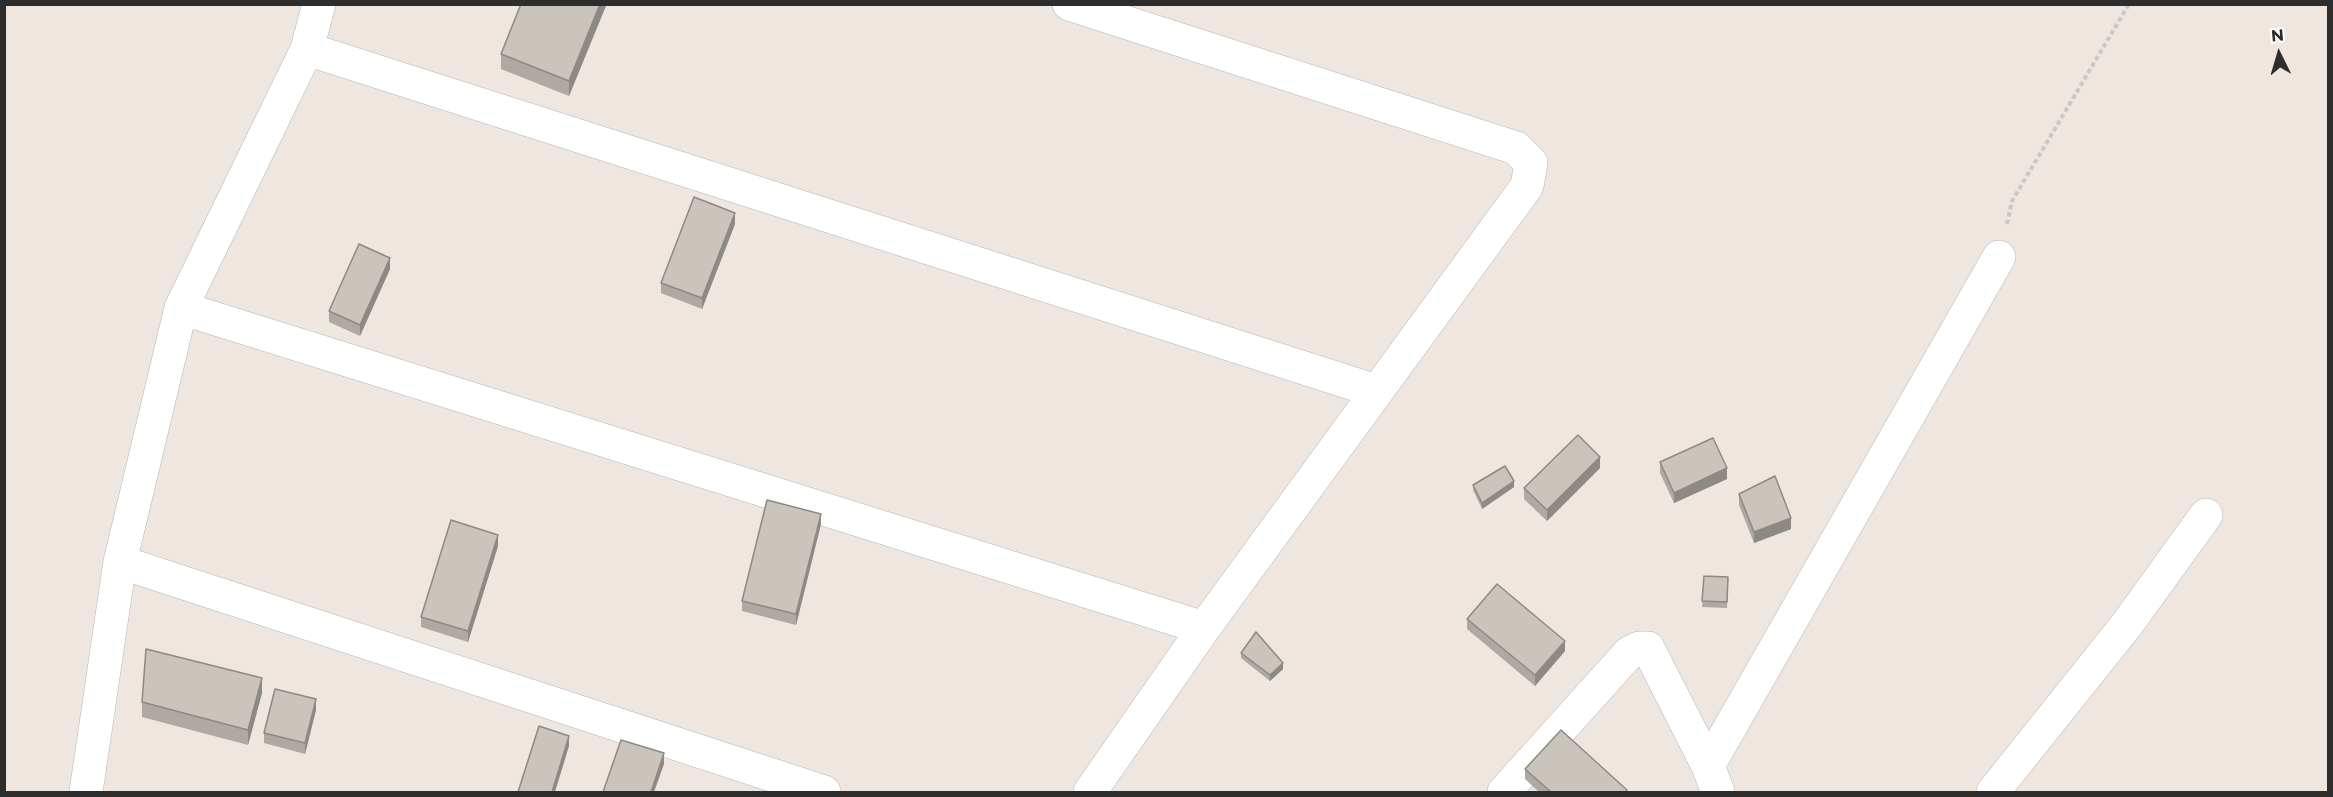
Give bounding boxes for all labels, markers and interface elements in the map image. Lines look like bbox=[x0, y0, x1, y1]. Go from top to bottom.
north arrow bbox=[2249, 24, 2309, 84]
text: N bbox=[2270, 26, 2285, 46]

